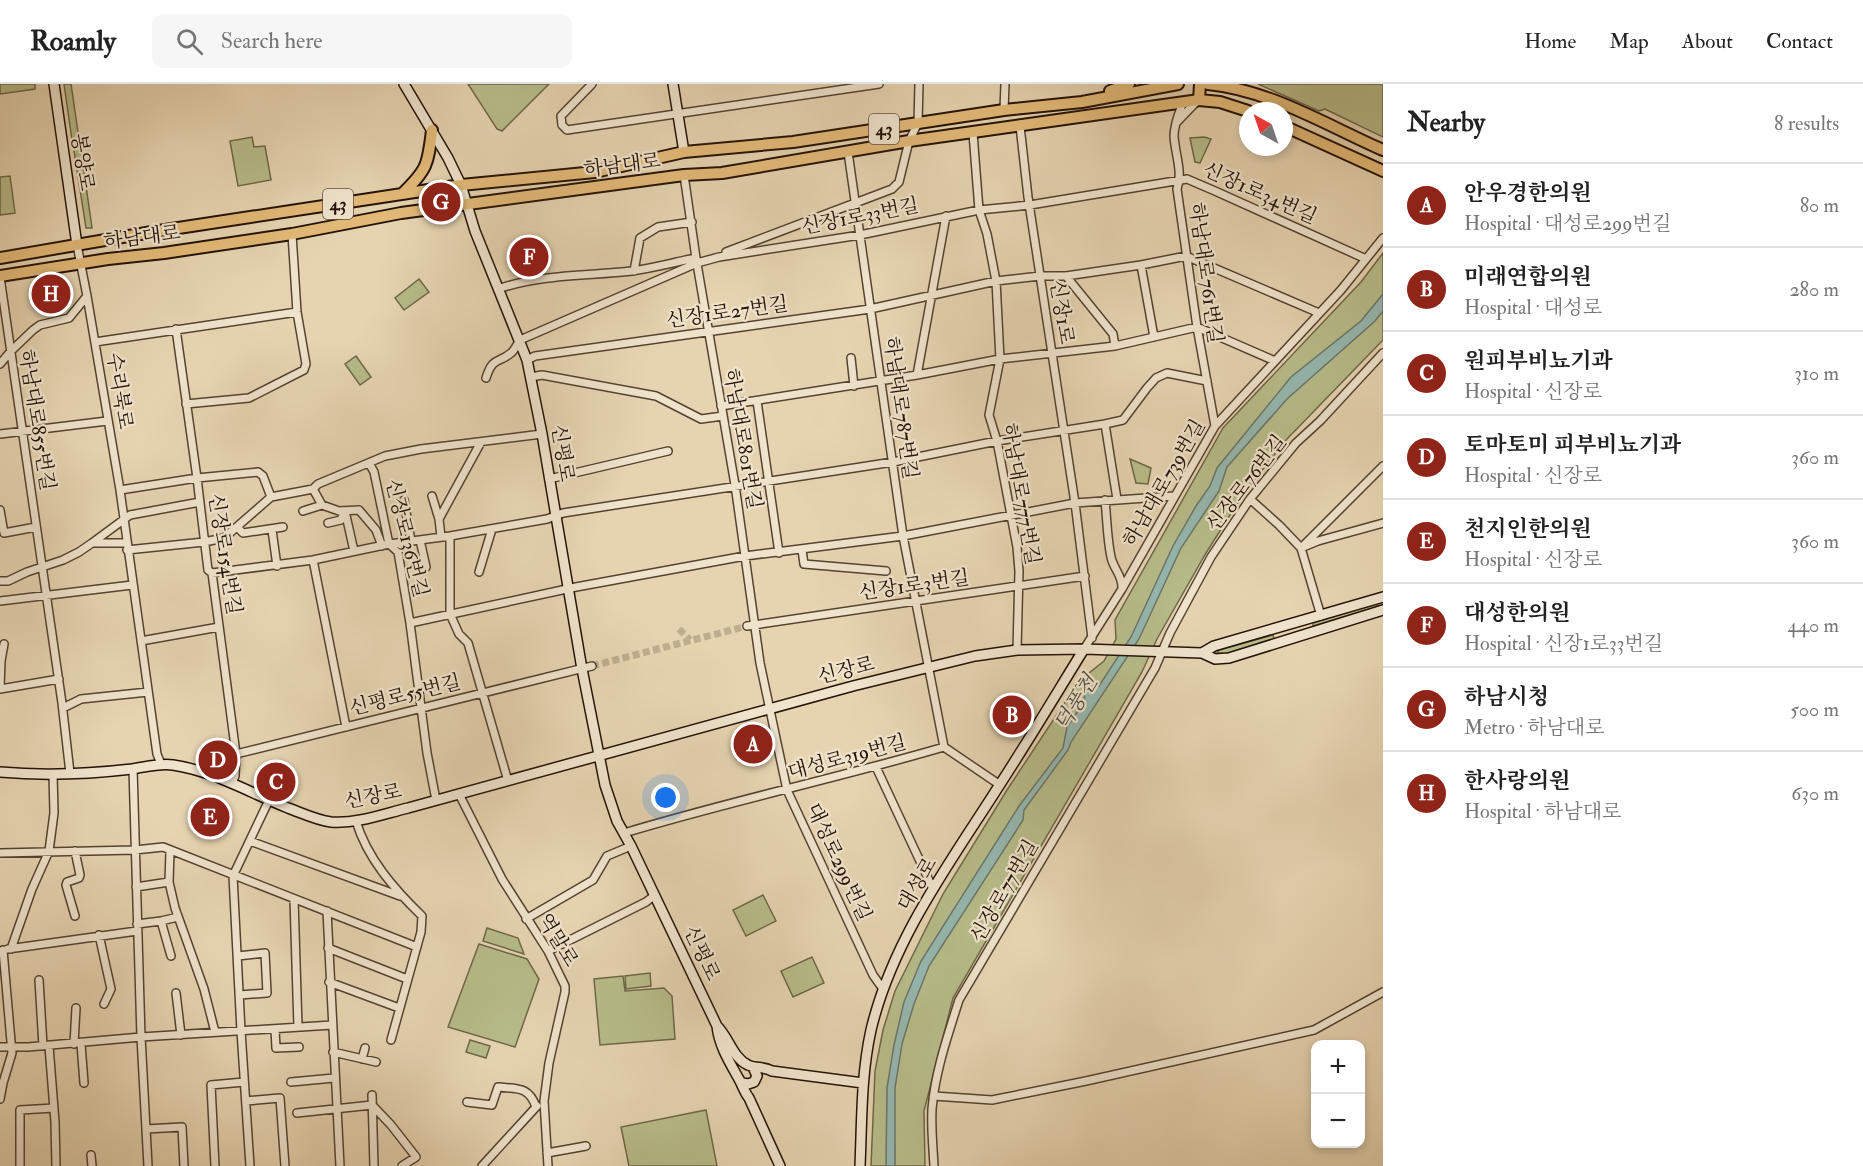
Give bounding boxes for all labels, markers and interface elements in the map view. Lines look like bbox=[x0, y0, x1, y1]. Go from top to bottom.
search box bbox=[152, 14, 572, 68]
text: Roamly bbox=[30, 24, 116, 59]
icon: search bbox=[173, 25, 206, 58]
text: Search here bbox=[221, 27, 323, 55]
text: Home bbox=[1524, 28, 1576, 55]
text: Map bbox=[1609, 28, 1649, 55]
text: About bbox=[1682, 28, 1733, 55]
text: Contact bbox=[1766, 28, 1833, 55]
north arrow bbox=[1239, 102, 1293, 156]
text: Nearby bbox=[1407, 107, 1485, 139]
text: 8 results bbox=[1774, 111, 1839, 136]
road number: 43 bbox=[869, 114, 899, 144]
street label: 봉양로 bbox=[66, 131, 100, 193]
street label: 하남대로 bbox=[582, 148, 662, 182]
street label: 신장1로34번길 bbox=[1199, 157, 1321, 229]
text: 안우경한의원 bbox=[1464, 179, 1592, 207]
pin: G bbox=[422, 180, 460, 224]
road number: 43 bbox=[323, 189, 353, 219]
street label: 신장1로33번길 bbox=[799, 192, 921, 240]
text: A bbox=[1420, 193, 1433, 218]
text: 80 m bbox=[1800, 193, 1839, 218]
street label: 하남대로761번길 bbox=[1184, 201, 1228, 345]
text: Hospital · 대성로299번길 bbox=[1464, 211, 1671, 236]
street label: 하남대로 bbox=[102, 220, 182, 254]
pin: F bbox=[510, 234, 548, 279]
text: 미래연합의원 bbox=[1464, 263, 1592, 291]
pin: H bbox=[32, 272, 70, 316]
text: B bbox=[1420, 277, 1433, 302]
text: 280 m bbox=[1789, 277, 1839, 302]
street label: 신장1로 bbox=[1045, 278, 1079, 346]
street label: 신장1로27번길 bbox=[664, 291, 790, 333]
text: Hospital · 대성로 bbox=[1464, 295, 1602, 320]
street label: 하남대로787번길 bbox=[879, 335, 923, 481]
street label: 하남대로855번길 bbox=[13, 347, 61, 493]
text: 원피부비뇨기과 bbox=[1464, 347, 1613, 375]
street label: 수리북로 bbox=[102, 351, 138, 431]
text: C bbox=[1419, 361, 1434, 386]
text: 310 m bbox=[1794, 361, 1839, 386]
street label: 하남대로801번길 bbox=[718, 367, 768, 511]
text: Hospital · 신장로 bbox=[1464, 379, 1602, 404]
street label: 하남대로739번길 bbox=[1117, 415, 1211, 551]
street label: 하남대로777번길 bbox=[996, 421, 1046, 567]
street label: 신평로 bbox=[546, 422, 580, 484]
street label: 신장로76번길 bbox=[1200, 430, 1292, 536]
text: 토마토미 피부비뇨기과 bbox=[1464, 431, 1681, 459]
text: D bbox=[1418, 445, 1435, 470]
text: 360 m bbox=[1791, 445, 1839, 470]
text: Hospital · 신장로 bbox=[1464, 463, 1602, 488]
street label: 신장로136번길 bbox=[380, 476, 434, 600]
street label: 신장로154번길 bbox=[203, 491, 247, 617]
text: 천지인한의원 bbox=[1464, 515, 1592, 543]
text: E bbox=[1419, 529, 1434, 554]
text: 360 m bbox=[1791, 529, 1839, 554]
text: Hospital · 신장로 bbox=[1464, 547, 1602, 572]
street label: 신장1로3번길 bbox=[857, 565, 971, 605]
text: 대성한의원 bbox=[1464, 599, 1570, 627]
text: F bbox=[1420, 613, 1433, 638]
text: 440 m bbox=[1787, 613, 1839, 638]
text: Hospital · 신장1로33번길 bbox=[1464, 631, 1663, 656]
street label: 신장로 bbox=[815, 651, 877, 689]
street label: 신평로55번길 bbox=[347, 669, 463, 721]
water label: 덕풍천 bbox=[1048, 669, 1104, 736]
text: 하남시청 bbox=[1464, 683, 1549, 711]
pin: B bbox=[992, 692, 1032, 738]
text: G bbox=[1418, 697, 1435, 722]
text: 500 m bbox=[1790, 697, 1839, 722]
text: Metro · 하남대로 bbox=[1464, 715, 1605, 740]
pin: A bbox=[734, 722, 772, 766]
street label: 대성로319번길 bbox=[785, 729, 909, 785]
pin: D bbox=[198, 738, 238, 782]
pin: C bbox=[256, 760, 296, 804]
text: 한사랑의원 bbox=[1464, 767, 1570, 795]
street label: 신장로 bbox=[342, 778, 404, 814]
text: H bbox=[1418, 781, 1435, 806]
text: 630 m bbox=[1791, 781, 1839, 806]
your location bbox=[651, 783, 680, 812]
pin: E bbox=[190, 794, 230, 840]
street label: 대성로299번길 bbox=[801, 799, 877, 925]
text: Hospital · 하남대로 bbox=[1464, 799, 1621, 824]
street label: 신장로77번길 bbox=[964, 835, 1044, 947]
street label: 대성로 bbox=[892, 853, 942, 915]
street label: 역말로 bbox=[532, 909, 584, 971]
street label: 신평로 bbox=[678, 921, 726, 985]
map controls bbox=[1311, 1040, 1365, 1148]
button: + bbox=[1311, 1040, 1365, 1094]
button: − bbox=[1311, 1094, 1365, 1148]

